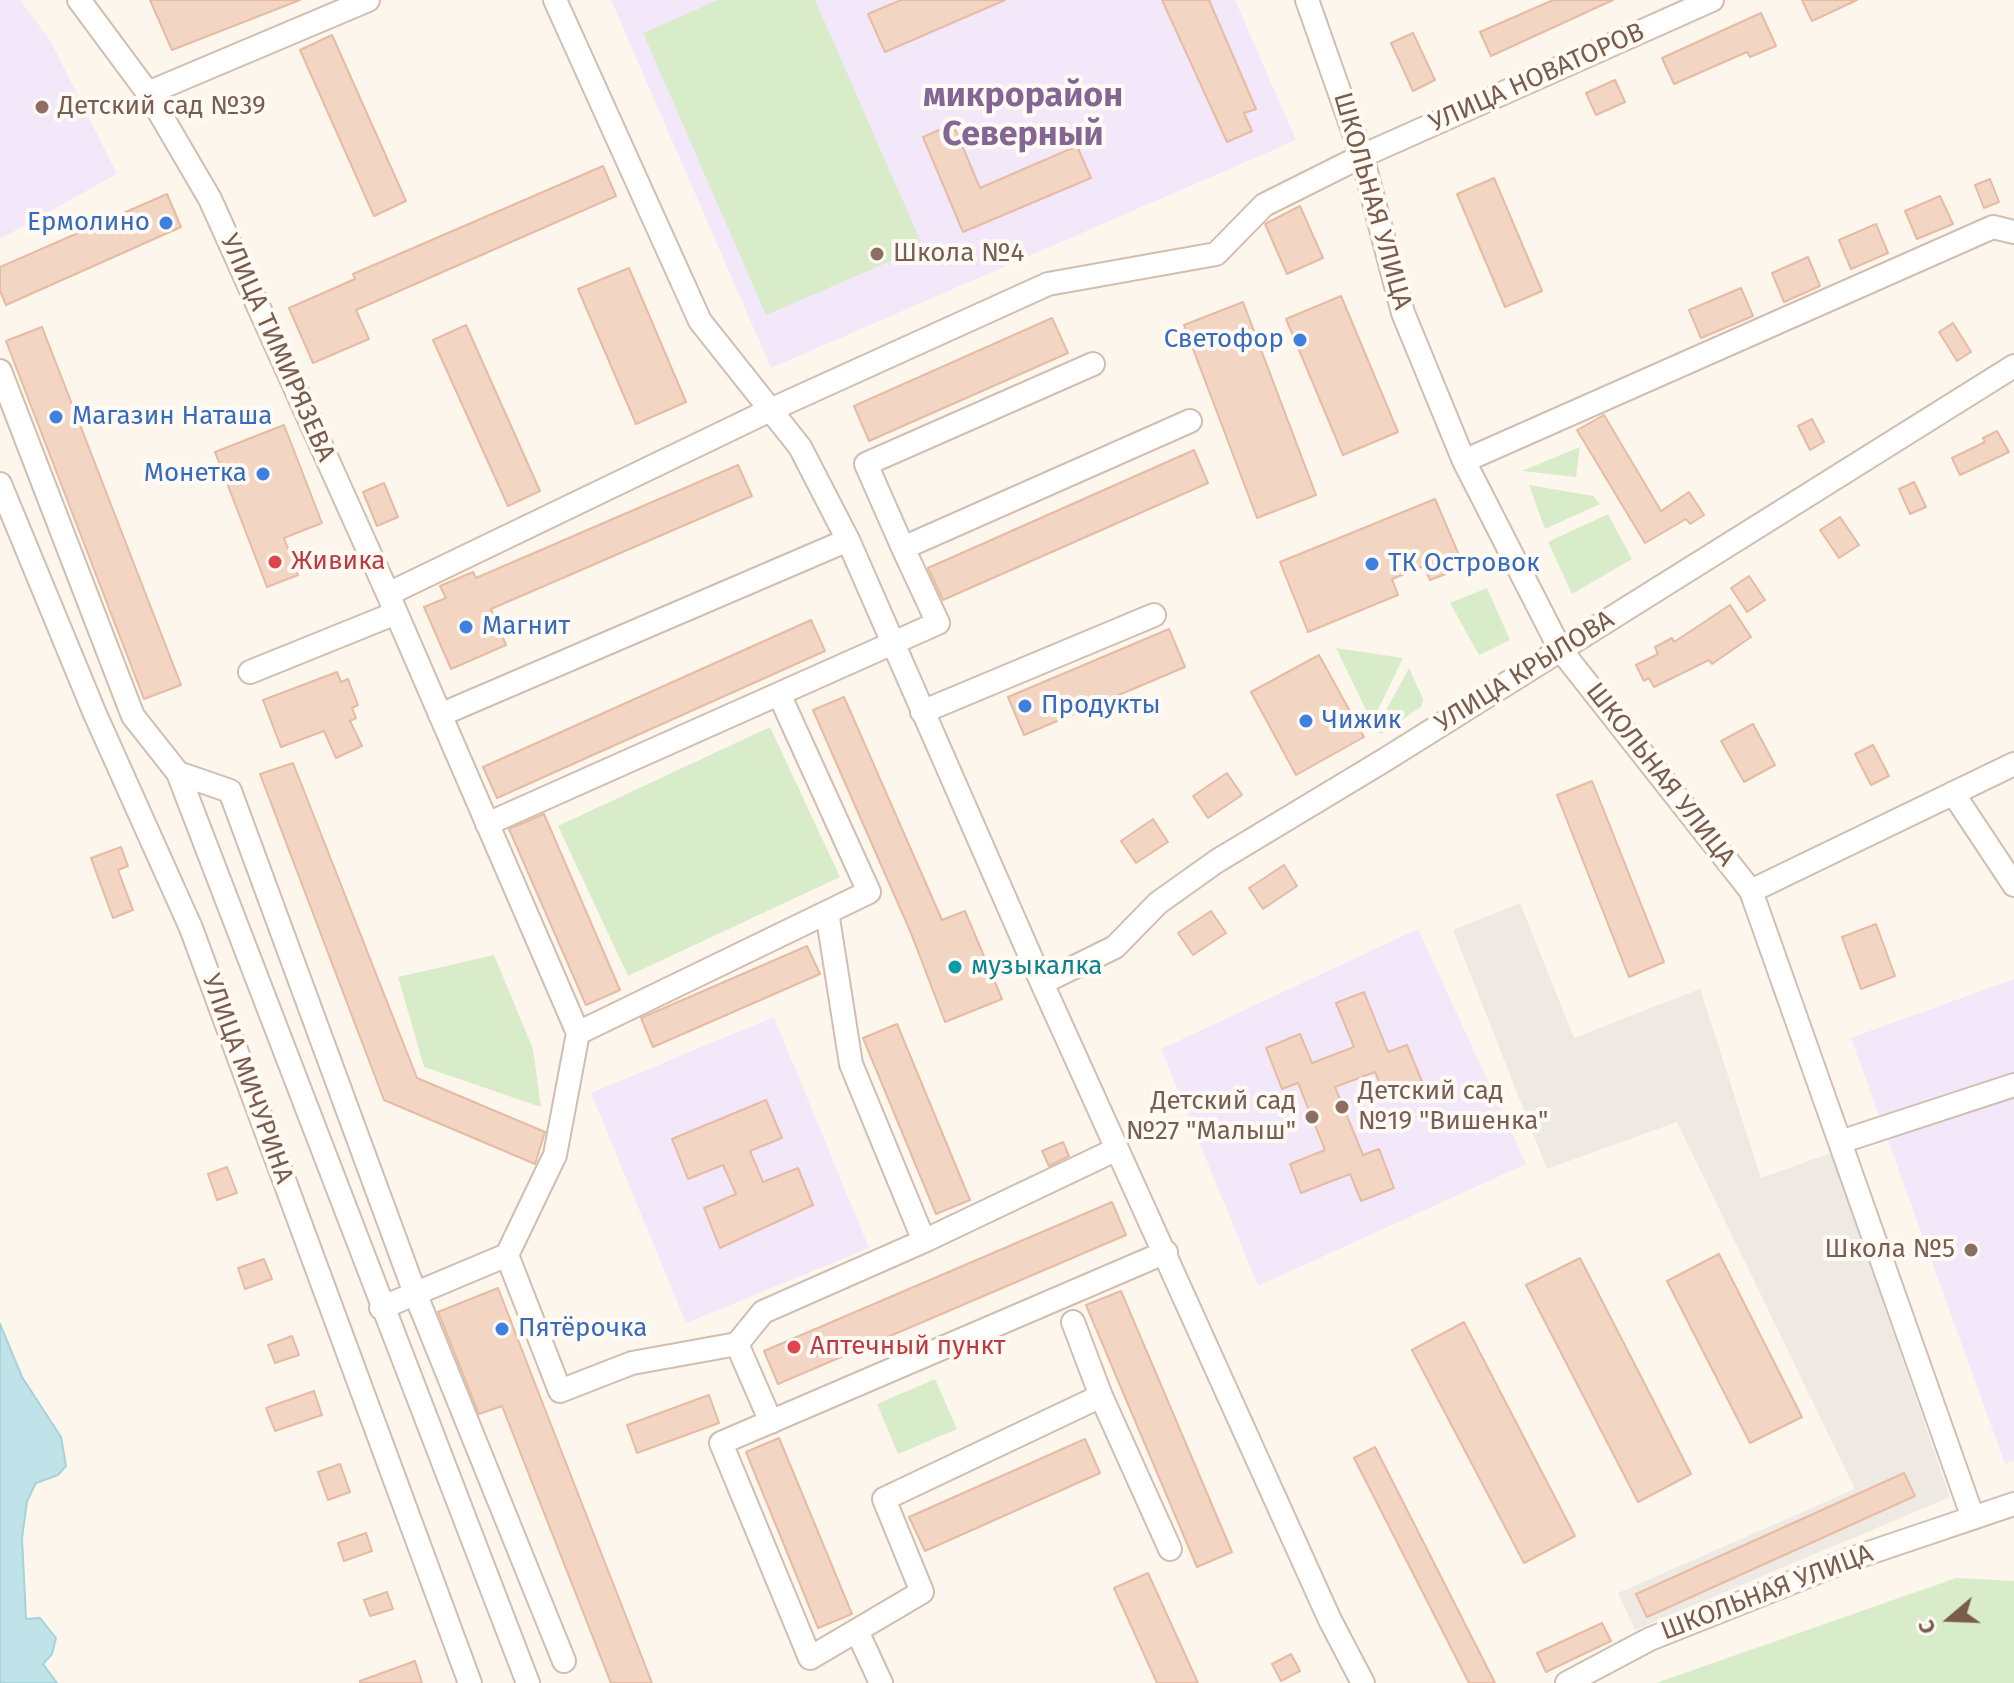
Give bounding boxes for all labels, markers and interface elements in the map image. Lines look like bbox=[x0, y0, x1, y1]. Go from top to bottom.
street label: УЛИЦА НОВАТОРОВ bbox=[1425, 17, 1649, 139]
district label: микрорайон Северный bbox=[923, 77, 1123, 156]
street label: ШКОЛЬНАЯ УЛИЦА bbox=[1326, 89, 1418, 313]
place label: Детский сад №39 bbox=[58, 91, 266, 123]
marker: Детский сад №39 bbox=[33, 98, 51, 116]
place label: Ермолино bbox=[27, 207, 150, 239]
marker: Ермолино bbox=[157, 214, 175, 232]
street label: УЛИЦА ТИМИРЯЗЕВА bbox=[213, 230, 341, 466]
place label: Школа №4 bbox=[893, 238, 1024, 270]
marker: Школа №4 bbox=[868, 245, 886, 263]
place label: Светофор bbox=[1164, 324, 1284, 356]
marker: Светофор bbox=[1291, 331, 1309, 349]
place label: Магазин Наташа bbox=[72, 401, 273, 433]
marker: Магазин Наташа bbox=[47, 408, 65, 426]
place label: Монетка bbox=[144, 458, 247, 490]
marker: Монетка bbox=[254, 465, 272, 483]
place label: Живика bbox=[291, 546, 385, 578]
place label: ТК Островок bbox=[1388, 548, 1540, 580]
marker: Живика bbox=[266, 553, 284, 571]
marker: ТК Островок bbox=[1363, 555, 1381, 573]
street label: УЛИЦА КРЫЛОВА bbox=[1430, 604, 1620, 740]
place label: Магнит bbox=[482, 611, 570, 643]
marker: Магнит bbox=[457, 618, 475, 636]
street label: ШКОЛЬНАЯ УЛИЦА bbox=[1579, 677, 1741, 873]
place label: Продукты bbox=[1041, 690, 1161, 722]
marker: Продукты bbox=[1016, 697, 1034, 715]
place label: Чижик bbox=[1322, 705, 1401, 737]
marker: Чижик bbox=[1297, 712, 1315, 730]
place label: музыкалка bbox=[971, 951, 1102, 983]
marker: музыкалка bbox=[946, 958, 964, 976]
street label: УЛИЦА МИЧУРИНА bbox=[195, 970, 299, 1188]
place label: Детский сад №19 "Вишенка" bbox=[1358, 1076, 1548, 1138]
place label: Детский сад №27 "Малыш" bbox=[1126, 1086, 1296, 1148]
marker: Детский сад №19 "Вишенка" bbox=[1333, 1098, 1351, 1116]
marker: Детский сад №27 "Малыш" bbox=[1303, 1108, 1321, 1126]
place label: Школа №5 bbox=[1825, 1234, 1955, 1266]
marker: Школа №5 bbox=[1962, 1241, 1980, 1259]
place label: Пятёрочка bbox=[518, 1313, 647, 1345]
marker: Пятёрочка bbox=[493, 1320, 511, 1338]
place label: Аптечный пункт bbox=[810, 1331, 1006, 1363]
marker: Аптечный пункт bbox=[785, 1338, 803, 1356]
street label: ШКОЛЬНАЯ УЛИЦА bbox=[1657, 1538, 1877, 1648]
north arrow bbox=[1910, 1579, 1990, 1659]
text: С bbox=[1912, 1617, 1942, 1637]

